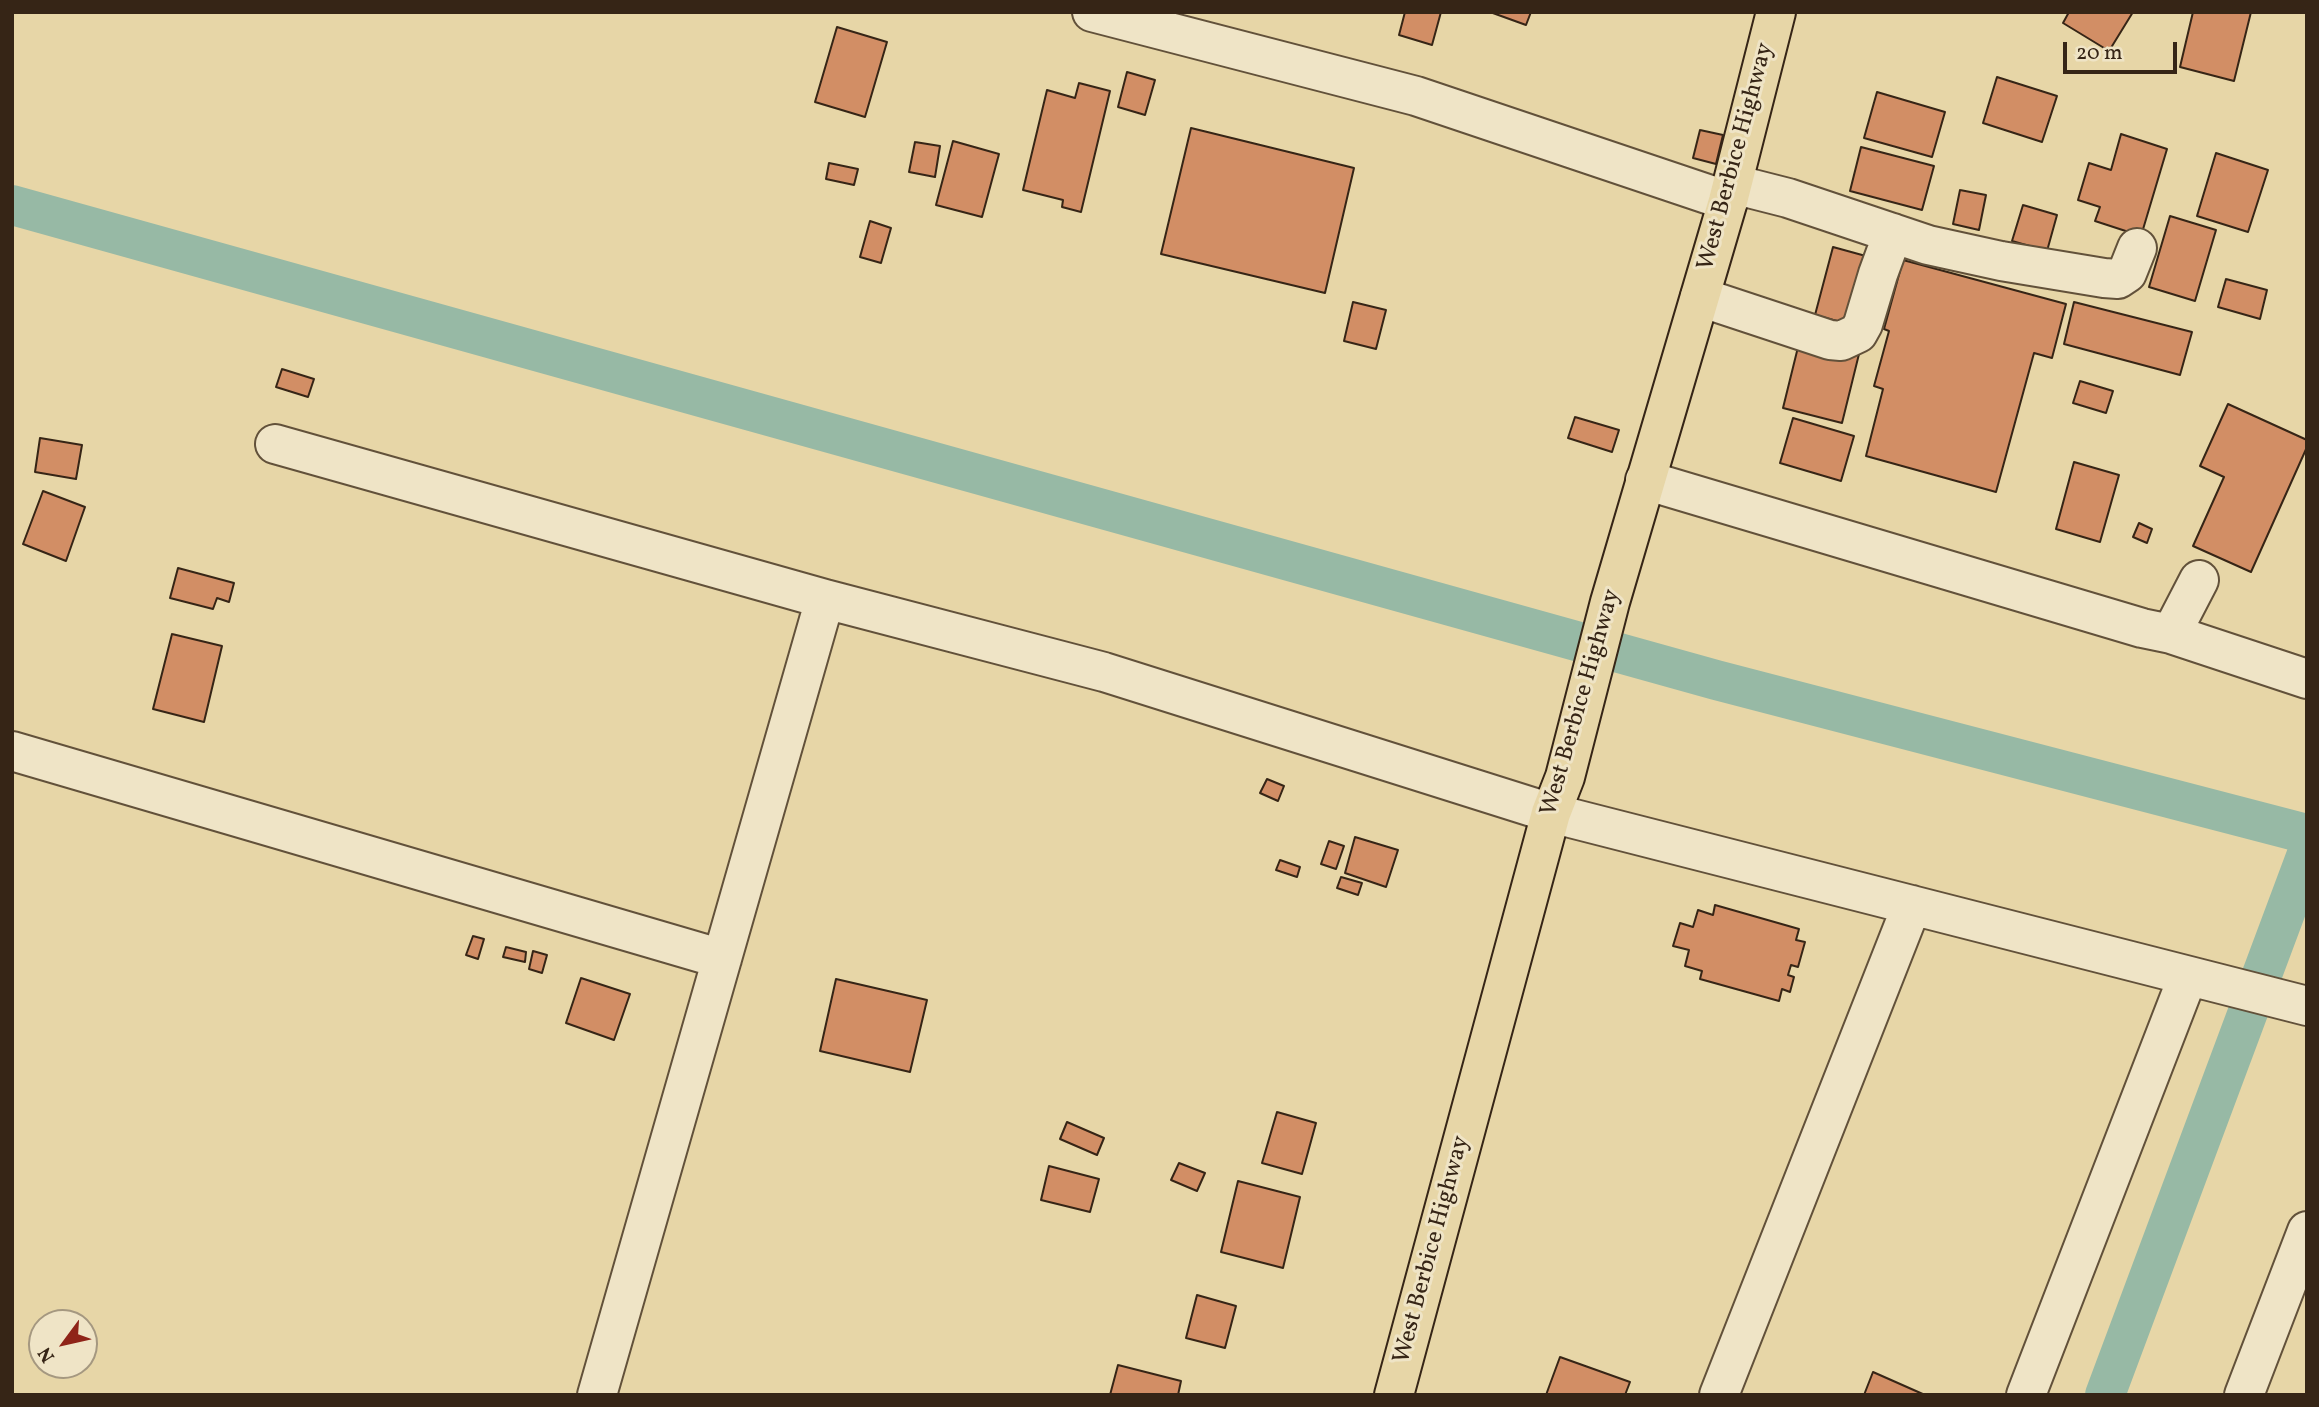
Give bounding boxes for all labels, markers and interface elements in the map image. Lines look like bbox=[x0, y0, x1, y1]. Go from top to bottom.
scale bar bbox=[2067, 28, 2181, 72]
text: 20 m bbox=[2076, 39, 2122, 68]
street label: West Berbice Highway bbox=[1693, 40, 1781, 274]
street label: West Berbice Highway bbox=[1536, 586, 1628, 820]
street label: West Berbice Highway bbox=[1389, 1133, 1477, 1367]
north arrow bbox=[28, 1309, 98, 1379]
text: N bbox=[32, 1341, 62, 1367]

